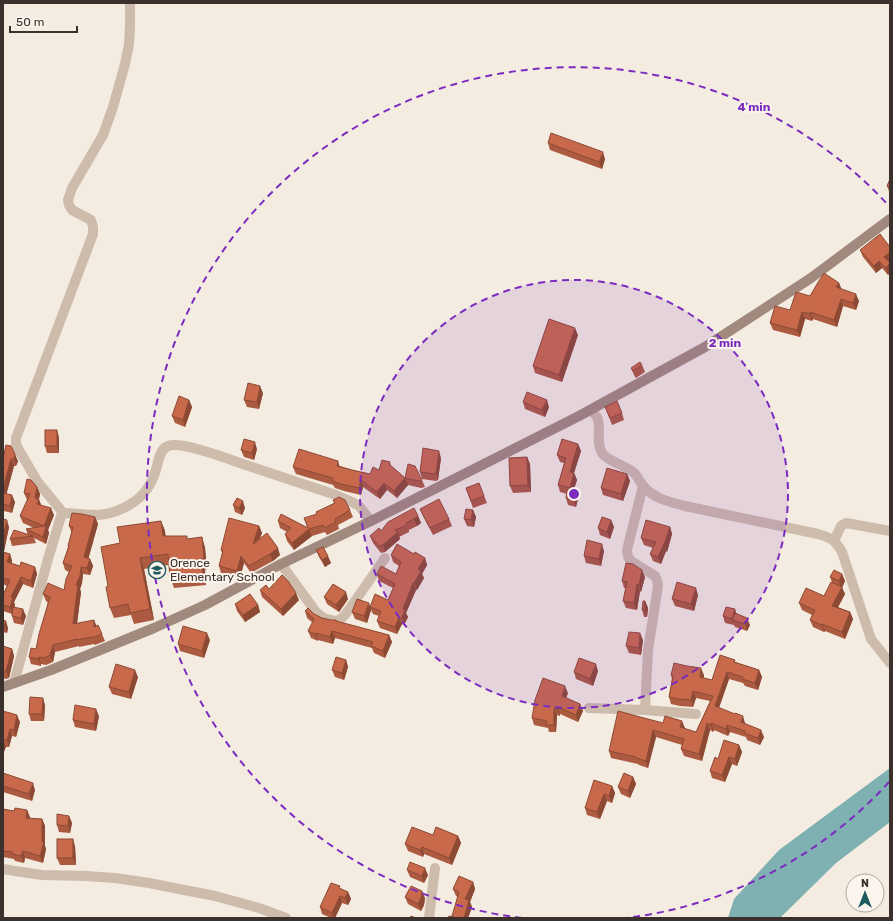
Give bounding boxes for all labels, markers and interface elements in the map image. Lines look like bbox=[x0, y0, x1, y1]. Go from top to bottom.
scale bar bbox=[10, 8, 77, 34]
text: 50 m bbox=[16, 15, 44, 29]
text: 4 min bbox=[738, 100, 771, 114]
text: 2 min bbox=[709, 336, 742, 350]
centre of rings bbox=[567, 487, 581, 501]
place label: Orence Elementary School bbox=[170, 556, 275, 584]
school or university icon: Orence Elementary School bbox=[147, 560, 167, 580]
north arrow bbox=[845, 873, 885, 913]
text: N bbox=[861, 877, 869, 890]

